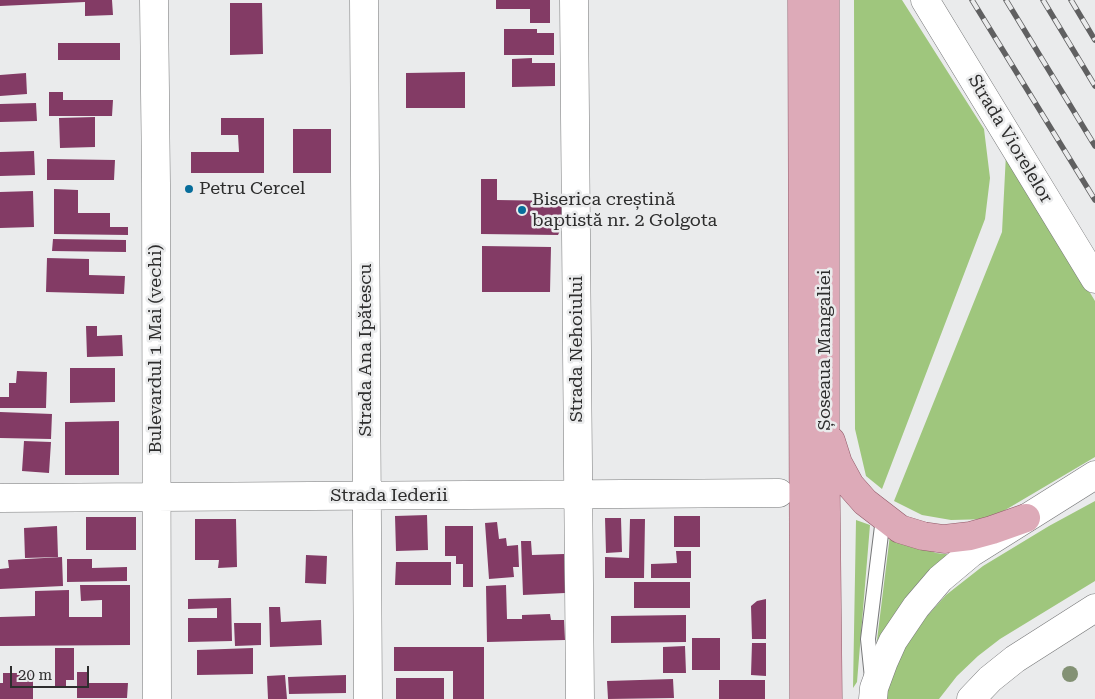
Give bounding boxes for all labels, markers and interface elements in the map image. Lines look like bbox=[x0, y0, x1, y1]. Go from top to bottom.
street label: Strada Viorelelor bbox=[963, 71, 1057, 207]
place label: Petru Cercel bbox=[199, 178, 305, 200]
marker: Petru Cercel bbox=[183, 183, 195, 195]
place label: Biserica creștină baptistă nr. 2 Golgota bbox=[532, 189, 717, 232]
marker: Biserica creștină baptistă nr. 2 Golgota bbox=[516, 204, 528, 216]
street label: Bulevardul 1 Mai (vechi) bbox=[145, 244, 167, 454]
street label: Strada Ana Ipătescu bbox=[355, 263, 377, 437]
street label: Șoseaua Mangaliei bbox=[814, 270, 836, 430]
street label: Strada Nehoiului bbox=[566, 276, 588, 422]
street label: Strada Iederii bbox=[330, 485, 448, 507]
scale bar bbox=[12, 656, 91, 688]
text: 20 m bbox=[18, 666, 52, 684]

